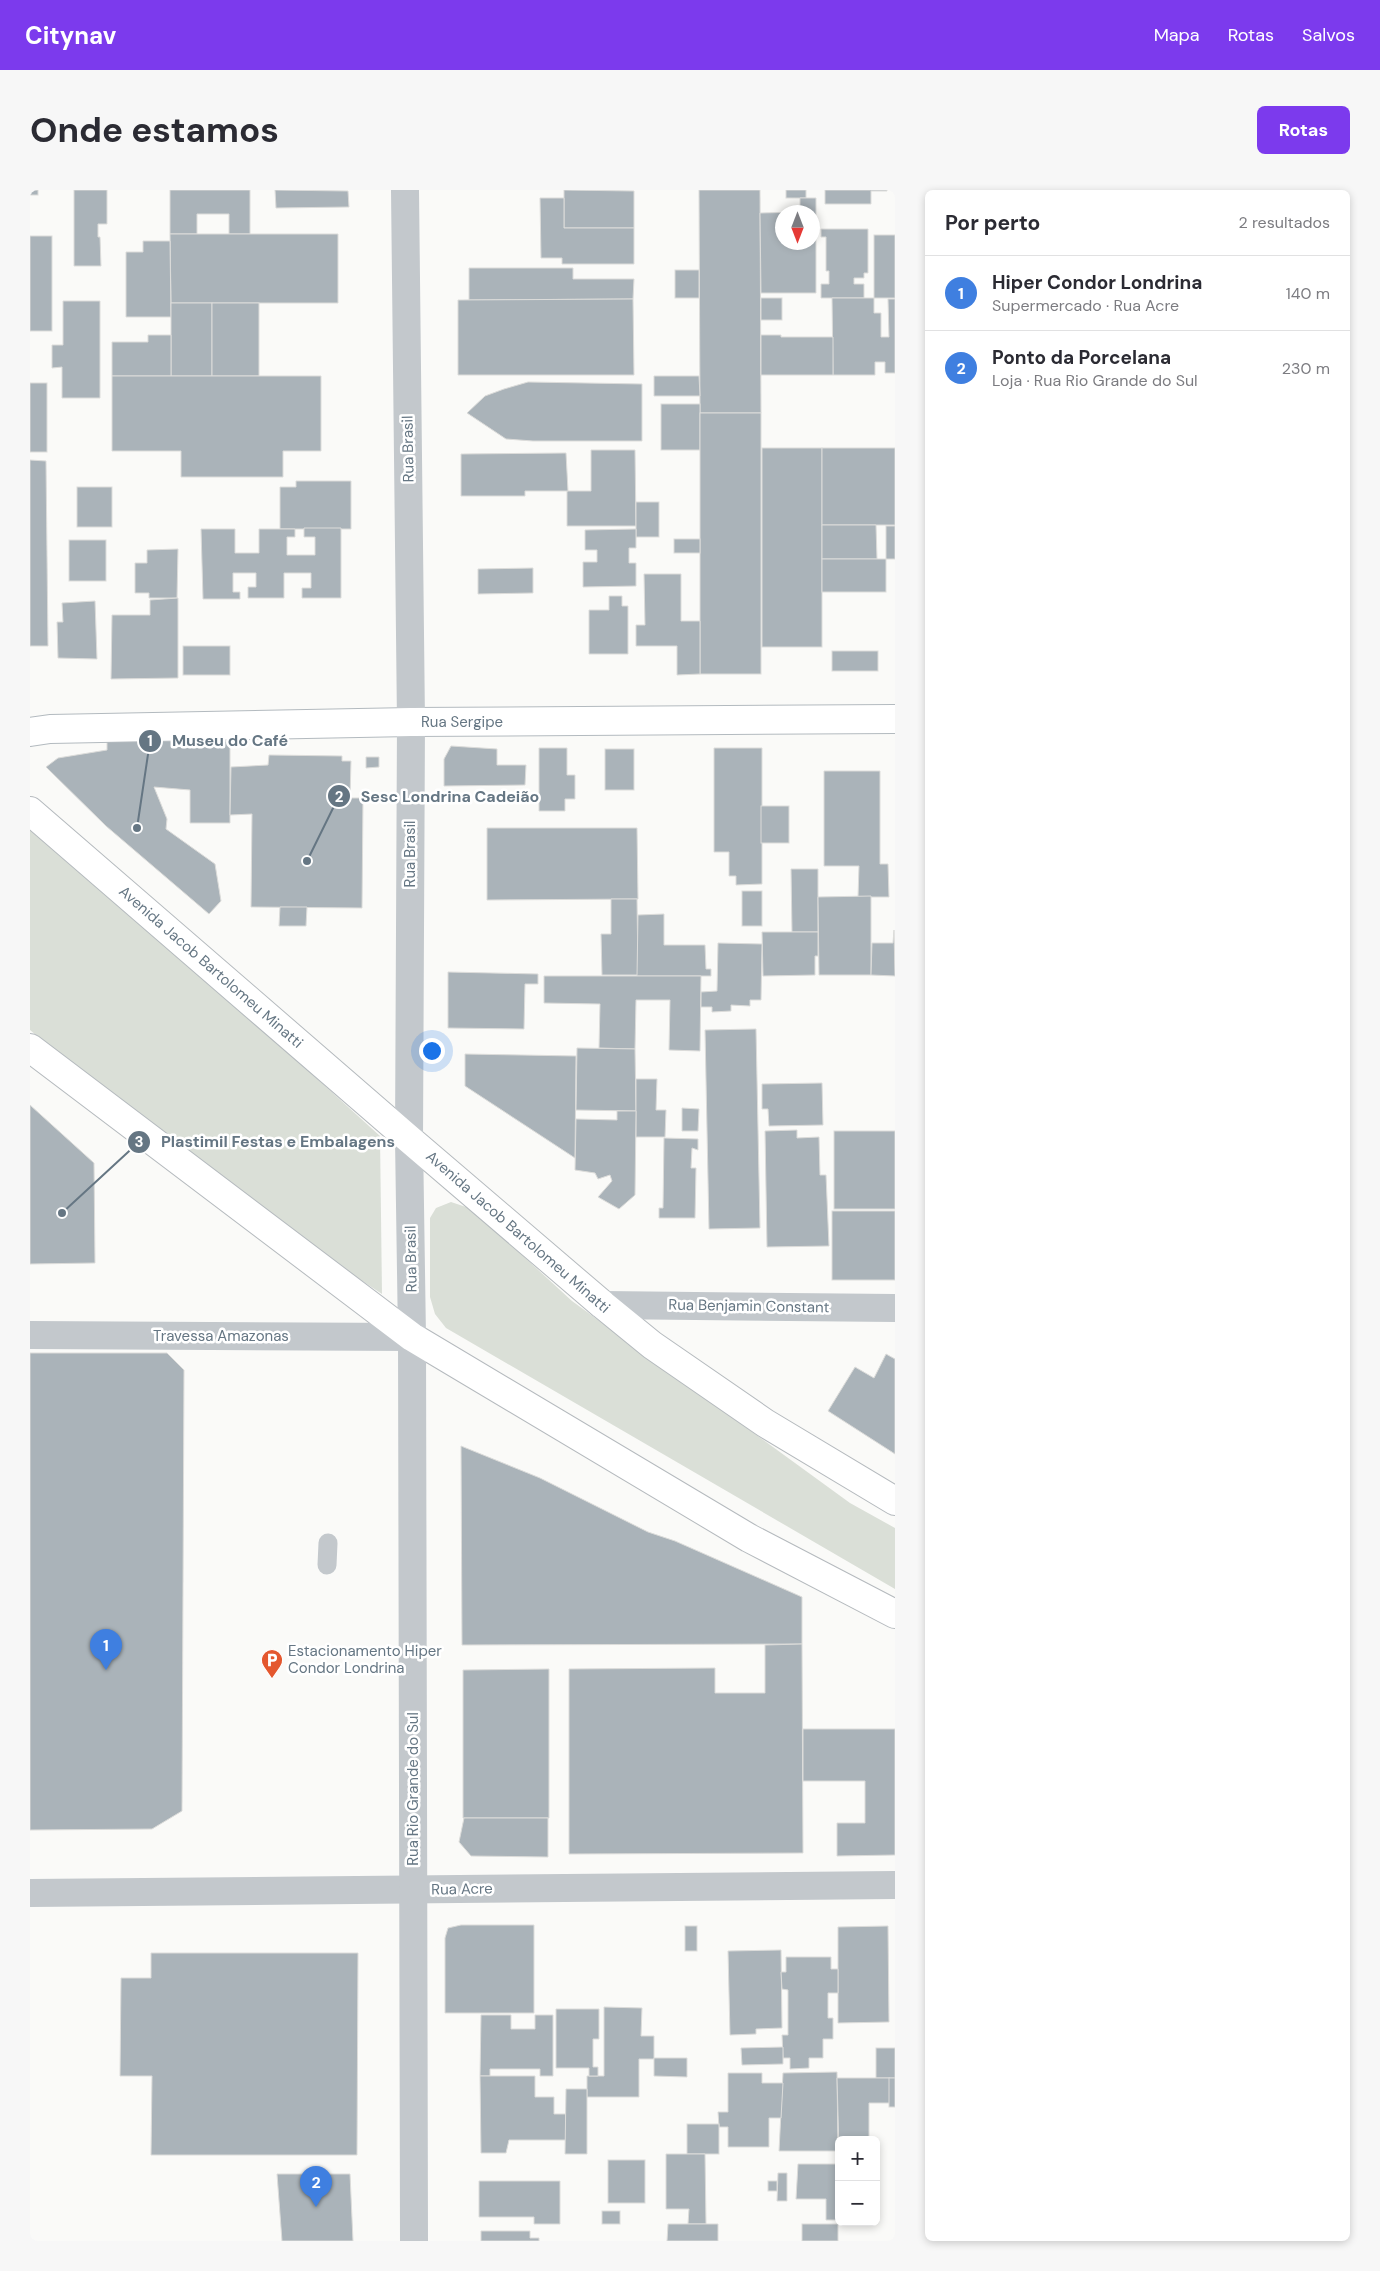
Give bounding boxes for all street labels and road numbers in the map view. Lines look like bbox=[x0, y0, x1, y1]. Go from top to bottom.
street label: Rua Brasil bbox=[397, 415, 419, 483]
street label: Rua Sergipe bbox=[421, 712, 503, 732]
street label: Rua Brasil bbox=[400, 821, 420, 887]
street label: Avenida Jacob Bartolomeu Minatti bbox=[115, 881, 307, 1053]
street label: Avenida Jacob Bartolomeu Minatti bbox=[422, 1146, 614, 1318]
street label: Rua Brasil bbox=[400, 1225, 422, 1293]
street label: Rua Benjamin Constant bbox=[668, 1295, 830, 1317]
street label: Travessa Amazonas bbox=[153, 1326, 289, 1346]
street label: Rua Rio Grande do Sul bbox=[403, 1712, 423, 1866]
street label: Rua Acre bbox=[431, 1878, 493, 1900]

